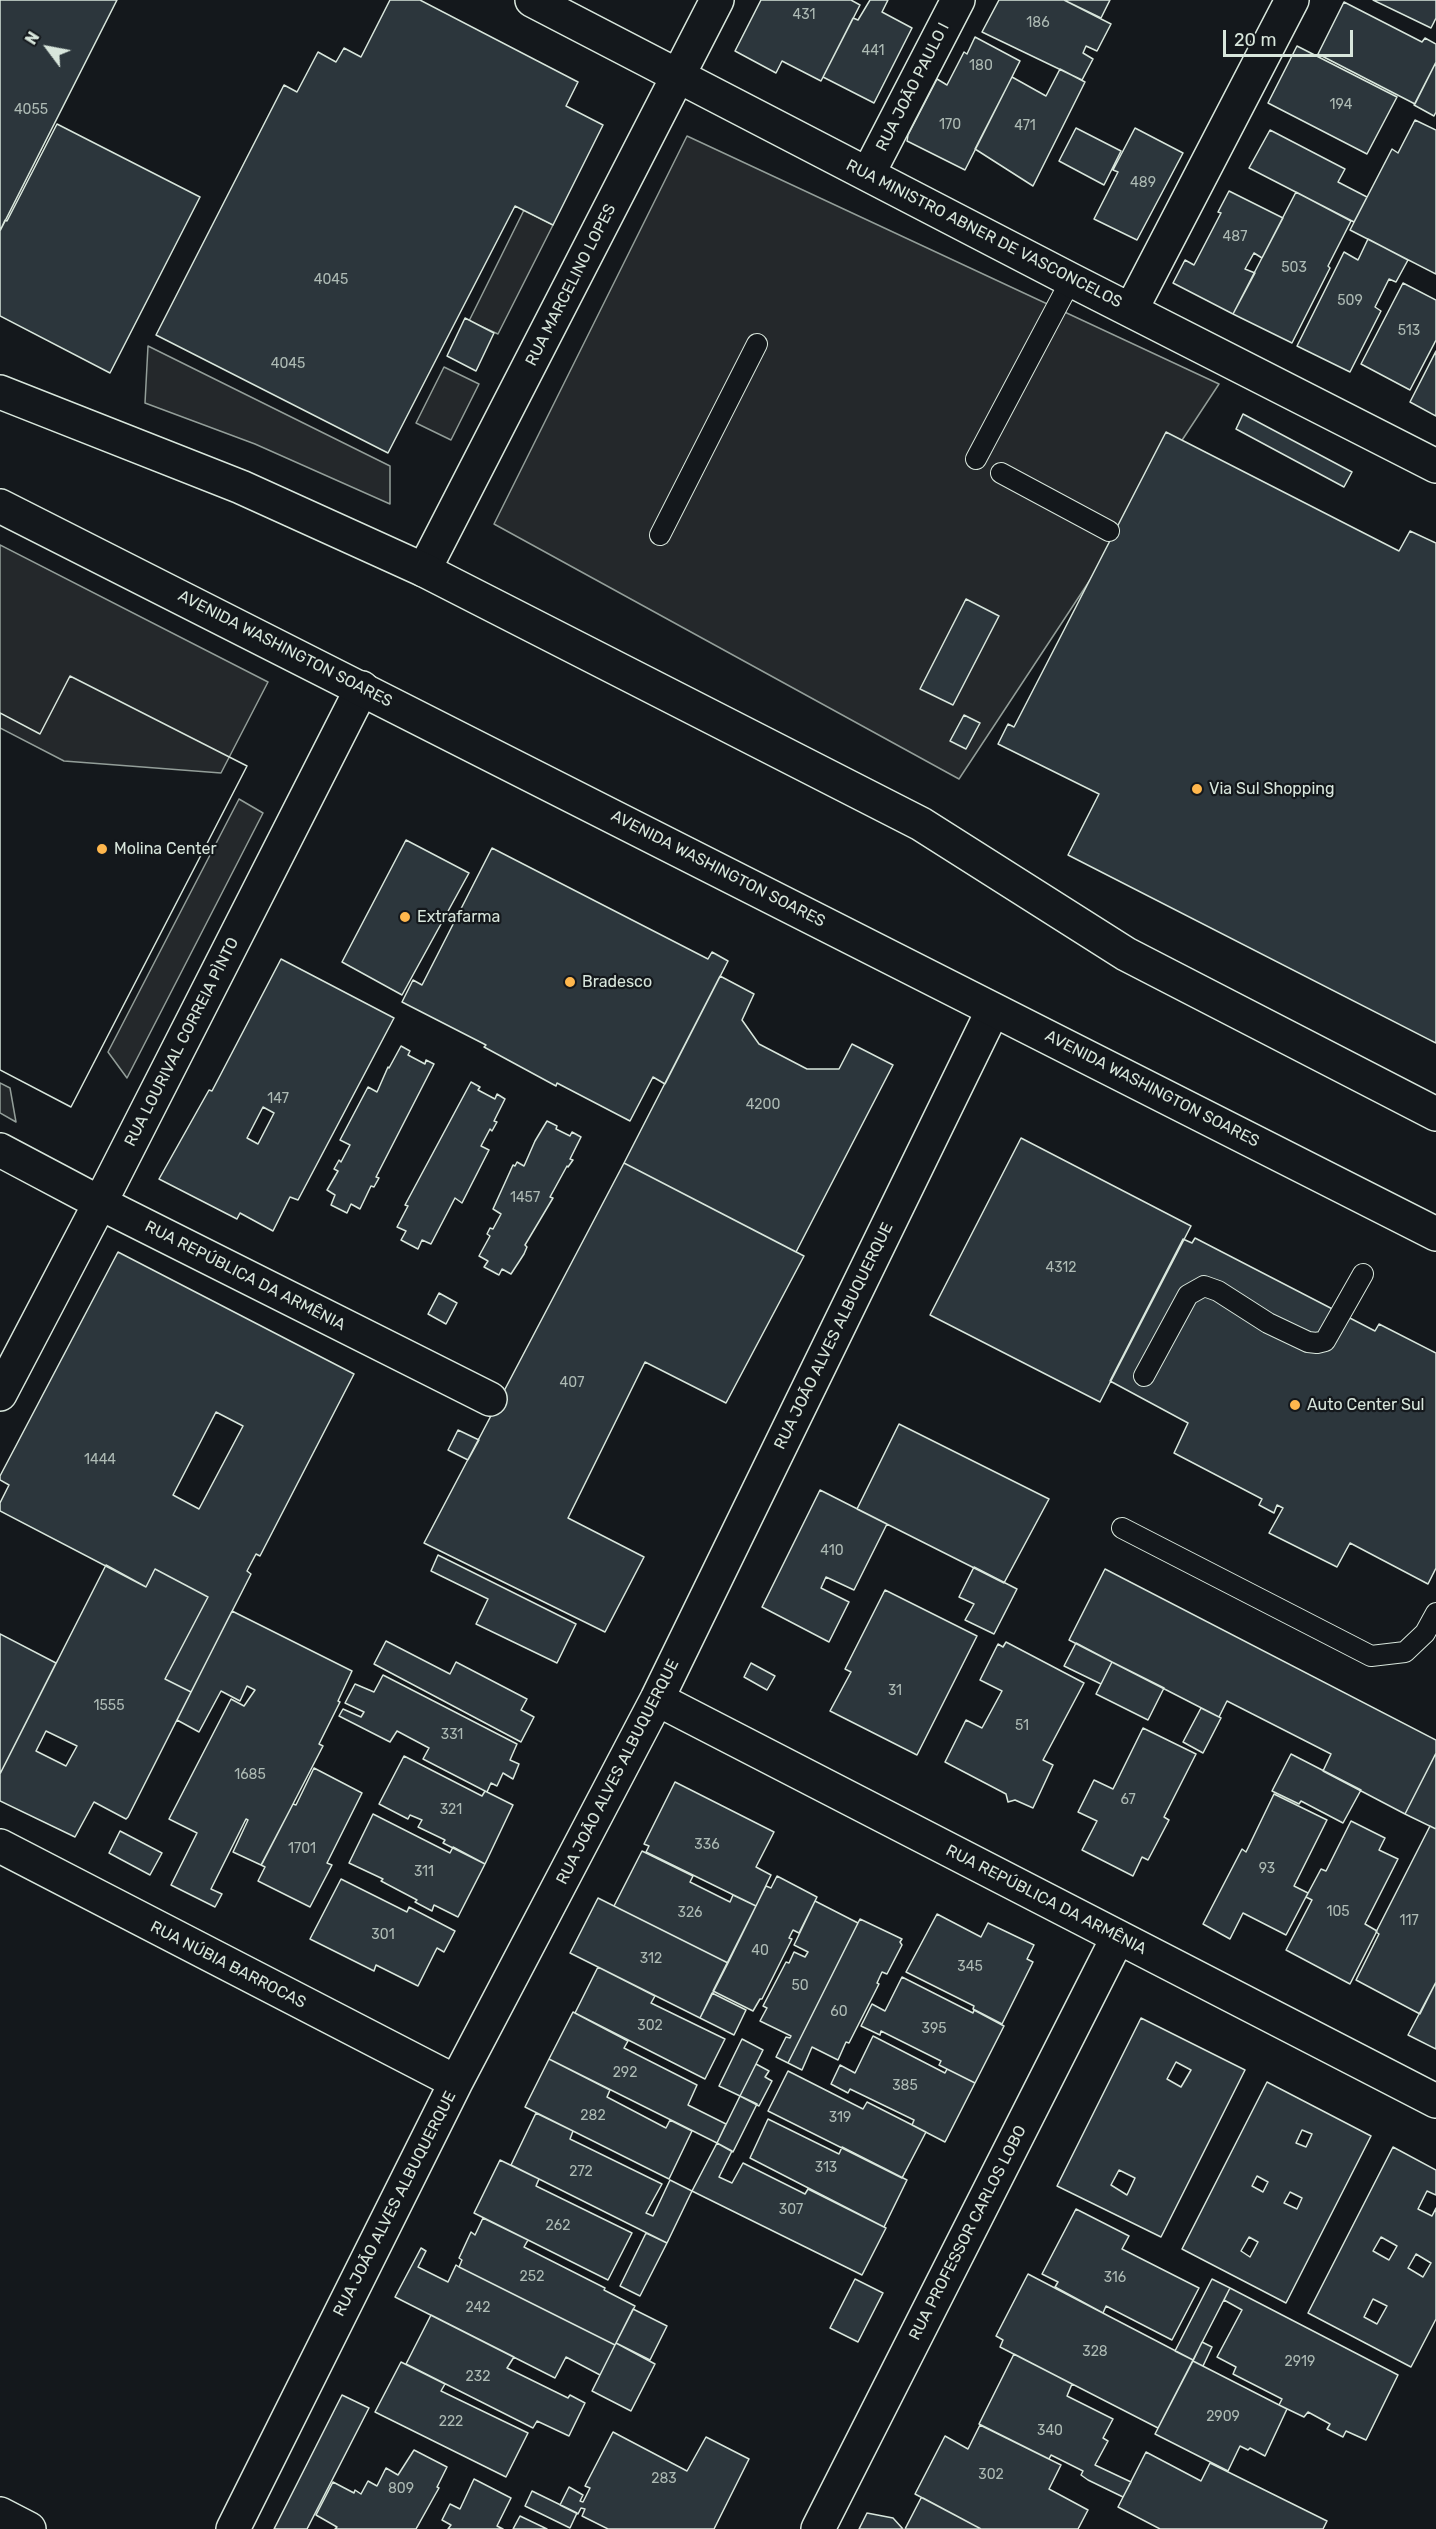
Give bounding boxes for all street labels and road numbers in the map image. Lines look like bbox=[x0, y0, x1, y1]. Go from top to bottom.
street label: RUA JOÃO PAULO I bbox=[872, 20, 954, 154]
street label: RUA MINISTRO ABNER DE VASCONCELOS bbox=[843, 156, 1125, 312]
street label: RUA MARCELINO LOPES bbox=[522, 201, 620, 369]
street label: AVENIDA WASHINGTON SOARES bbox=[175, 586, 395, 712]
street label: AVENIDA WASHINGTON SOARES bbox=[608, 806, 828, 932]
street label: RUA LOURIVAL CORREIA PÌNTO bbox=[121, 934, 243, 1150]
street label: AVENIDA WASHINGTON SOARES bbox=[1042, 1026, 1262, 1152]
street label: RUA REPÚBLICA DA ARMÊNIA bbox=[142, 1217, 348, 1335]
street label: RUA JOÃO ALVES ALBUQUERQUE bbox=[771, 1219, 897, 1453]
street label: RUA JOÃO ALVES ALBUQUERQUE bbox=[553, 1656, 683, 1888]
street label: RUA REPÚBLICA DA ARMÊNIA bbox=[943, 1841, 1149, 1959]
street label: RUA NÚBIA BARROCAS bbox=[147, 1917, 309, 2013]
street label: RUA JOÃO ALVES ALBUQUERQUE bbox=[330, 2088, 460, 2320]
street label: RUA PROFESSOR CARLOS LOBO bbox=[905, 2122, 1031, 2344]

